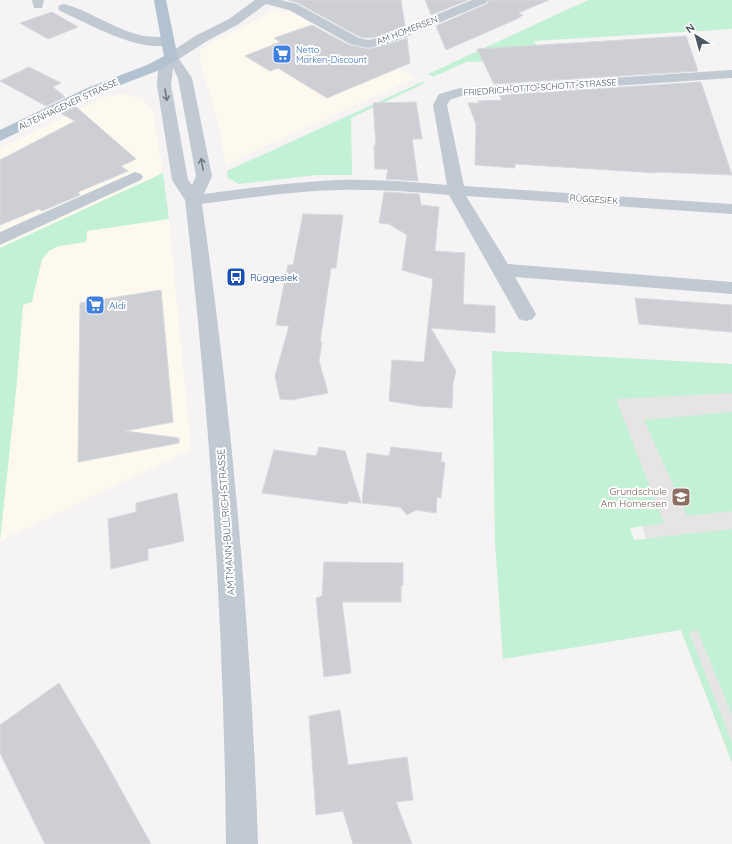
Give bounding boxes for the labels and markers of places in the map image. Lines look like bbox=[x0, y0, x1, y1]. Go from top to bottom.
supermarket icon: Netto Marken-Discount bbox=[271, 43, 293, 65]
place label: Netto Marken-Discount bbox=[296, 44, 367, 65]
bus stop icon: Rüggesiek bbox=[225, 266, 247, 288]
place label: Rüggesiek bbox=[250, 271, 298, 284]
supermarket icon: Aldi bbox=[84, 294, 106, 316]
place label: Aldi bbox=[109, 299, 126, 312]
place label: Grundschule Am Homersen bbox=[601, 485, 667, 510]
school or university icon: Grundschule Am Homersen bbox=[670, 486, 692, 508]

